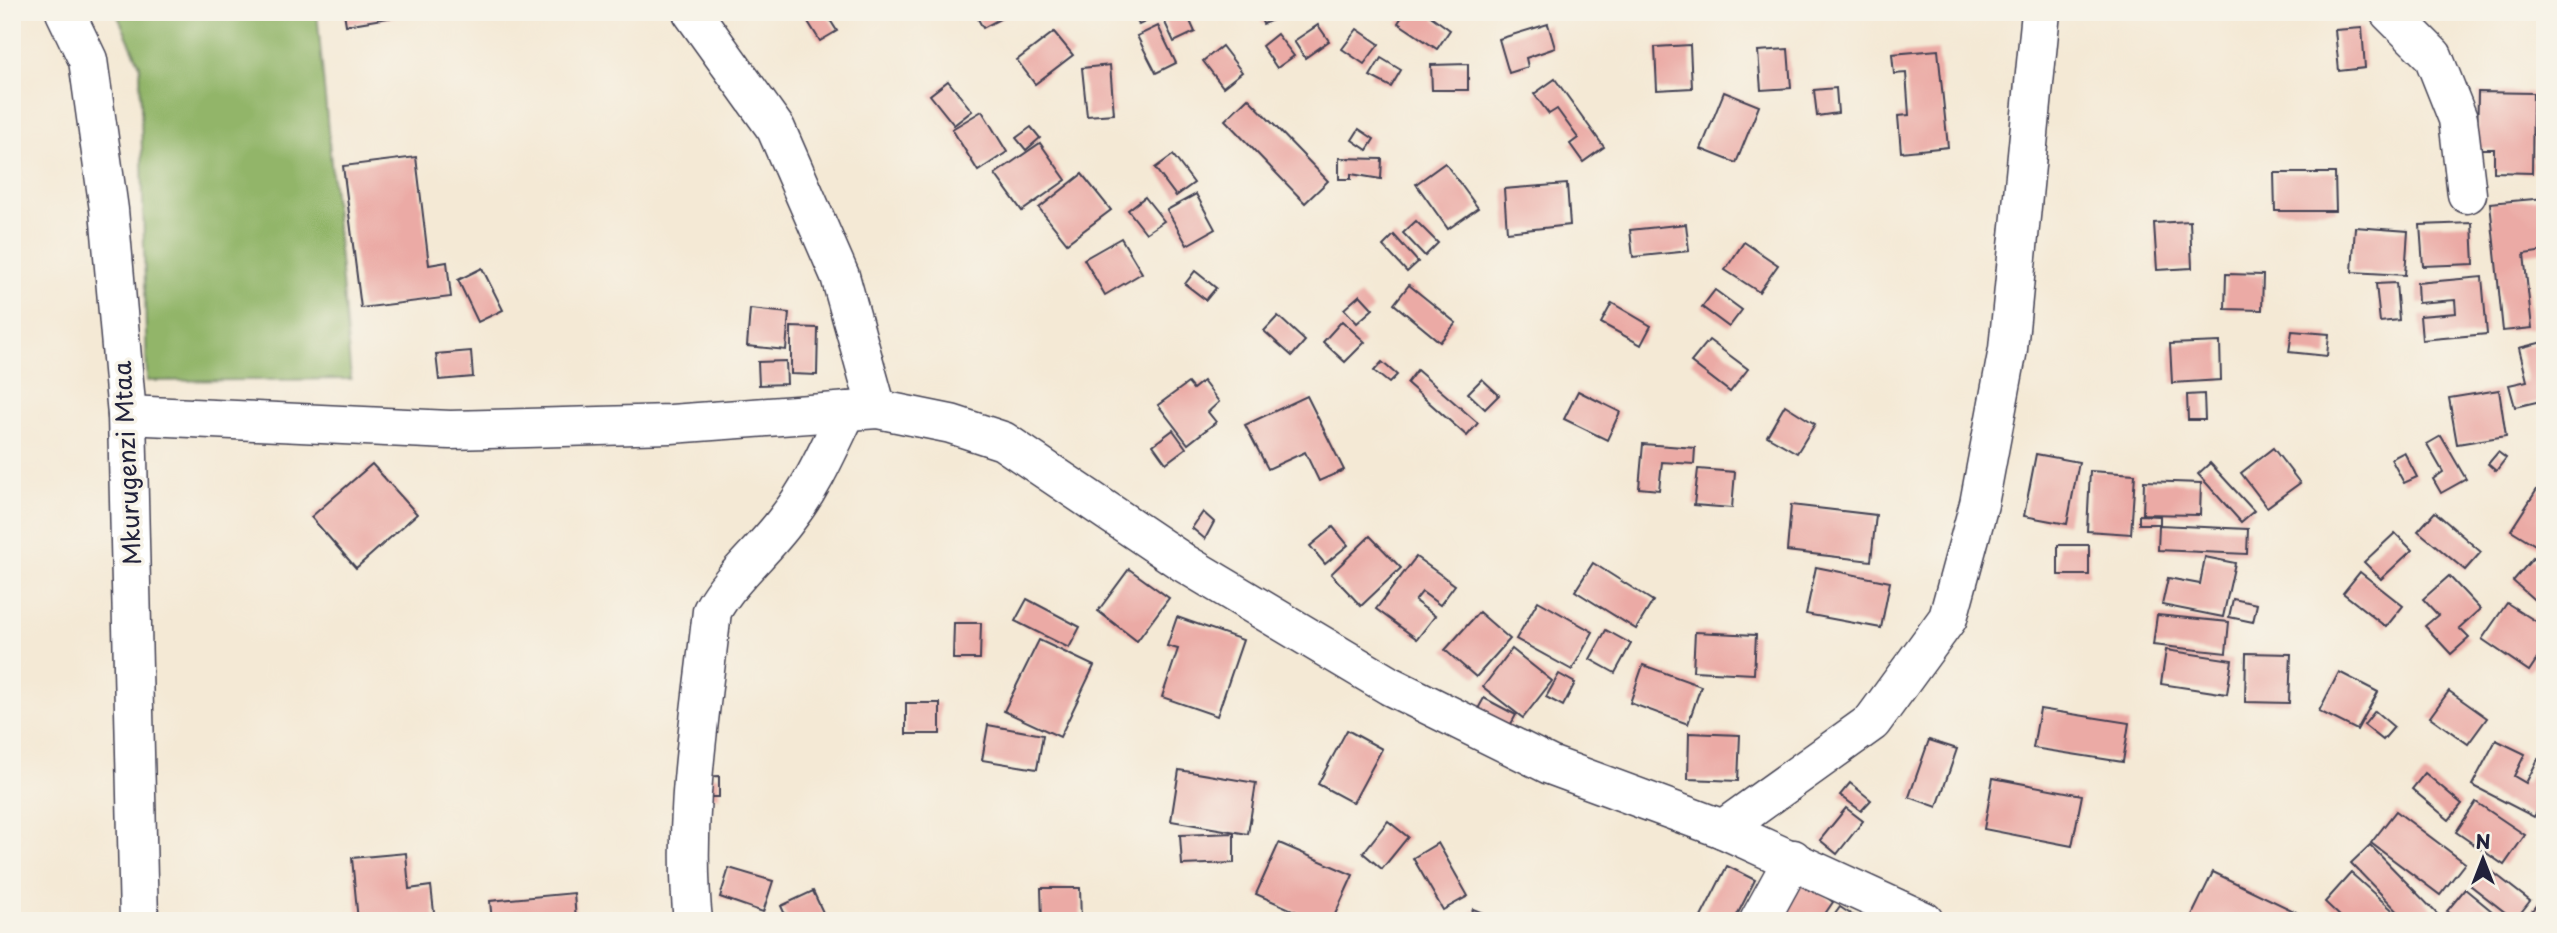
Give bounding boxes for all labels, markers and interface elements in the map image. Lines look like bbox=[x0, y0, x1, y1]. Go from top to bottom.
street label: Mkurugenzi Mtaa bbox=[103, 360, 149, 566]
north arrow bbox=[2448, 824, 2518, 894]
text: N bbox=[2475, 827, 2491, 855]

